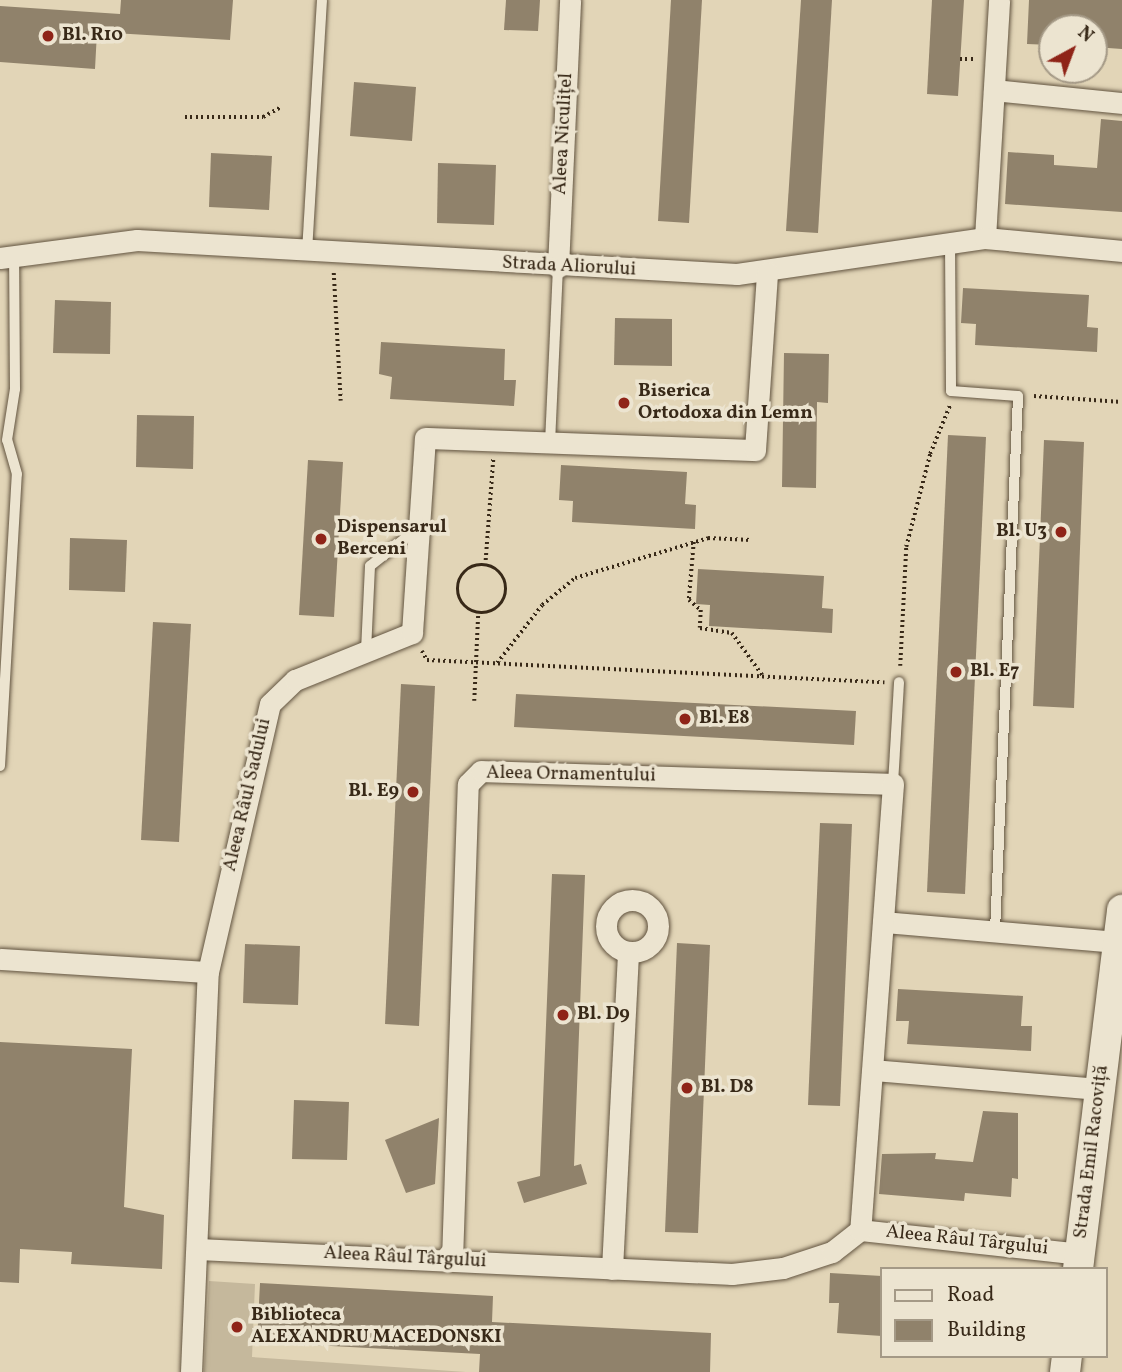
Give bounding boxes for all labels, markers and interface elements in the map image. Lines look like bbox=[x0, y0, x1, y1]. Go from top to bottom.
north arrow bbox=[1038, 14, 1108, 84]
text: N bbox=[1072, 20, 1099, 49]
place label: Bl. R10 bbox=[62, 25, 123, 47]
marker: Bl. R10 bbox=[40, 28, 56, 44]
street label: Aleea Niculițel bbox=[549, 73, 579, 195]
street label: Strada Aliorului bbox=[501, 252, 637, 282]
place label: Biserica Ortodoxa din Lemn bbox=[638, 381, 813, 425]
marker: Biserica Ortodoxa din Lemn bbox=[616, 395, 632, 411]
place label: Dispensarul Berceni bbox=[337, 517, 447, 561]
place label: Bl. U3 bbox=[996, 521, 1047, 543]
marker: Bl. U3 bbox=[1053, 524, 1069, 540]
marker: Dispensarul Berceni bbox=[311, 529, 331, 549]
place label: Bl. E7 bbox=[970, 661, 1019, 683]
marker: Bl. E7 bbox=[948, 664, 964, 680]
place label: Bl. E8 bbox=[699, 708, 750, 730]
marker: Bl. E8 bbox=[677, 711, 693, 727]
street label: Aleea Râul Sadului bbox=[219, 716, 277, 874]
street label: Aleea Ornamentului bbox=[486, 762, 656, 788]
place label: Bl. E9 bbox=[348, 781, 399, 803]
marker: Bl. E9 bbox=[405, 784, 421, 800]
place label: Bl. D9 bbox=[577, 1004, 630, 1026]
marker: Bl. D9 bbox=[555, 1007, 571, 1023]
street label: Strada Emil Racoviță bbox=[1070, 1064, 1114, 1240]
place label: Bl. D8 bbox=[701, 1077, 754, 1099]
marker: Bl. D8 bbox=[679, 1080, 695, 1096]
street label: Aleea Râul Târgului bbox=[885, 1221, 1049, 1261]
street label: Aleea Râul Târgului bbox=[323, 1242, 487, 1274]
legend bbox=[880, 1267, 1108, 1358]
text: Road bbox=[947, 1281, 994, 1310]
place label: Biblioteca ALEXANDRU MACEDONSKI bbox=[251, 1305, 502, 1349]
text: Building bbox=[947, 1316, 1026, 1345]
marker: Biblioteca ALEXANDRU MACEDONSKI bbox=[229, 1319, 245, 1335]

